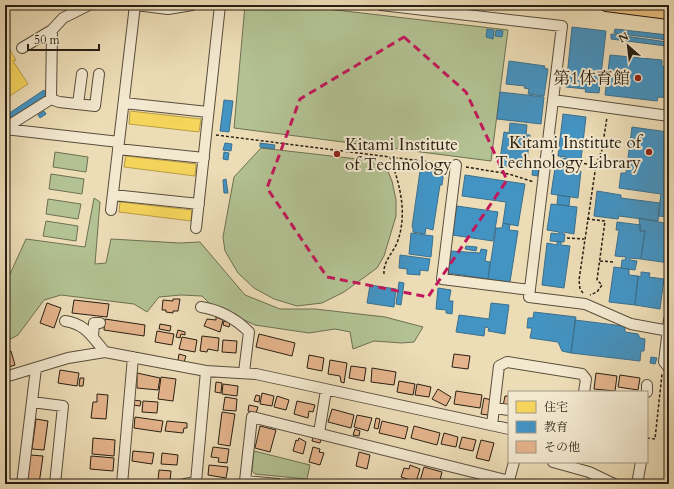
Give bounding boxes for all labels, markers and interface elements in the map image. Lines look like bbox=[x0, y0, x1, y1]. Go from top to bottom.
scale bar bbox=[28, 26, 99, 52]
north arrow bbox=[608, 26, 648, 66]
text: N bbox=[616, 29, 632, 46]
text: 50 m bbox=[34, 32, 61, 48]
place label: 第1体育館 bbox=[553, 67, 630, 90]
marker: 第1体育館 bbox=[633, 73, 643, 83]
place label: Kitami Institute of Technology Library bbox=[495, 131, 644, 174]
place label: Kitami Institute of Technology bbox=[345, 133, 458, 176]
marker: Kitami Institute of Technology Library bbox=[644, 147, 654, 157]
marker: Kitami Institute of Technology bbox=[332, 149, 342, 159]
legend bbox=[508, 391, 648, 463]
text: 住宅 bbox=[544, 399, 568, 415]
text: 教育 bbox=[544, 419, 568, 435]
text: その他 bbox=[544, 439, 580, 455]

